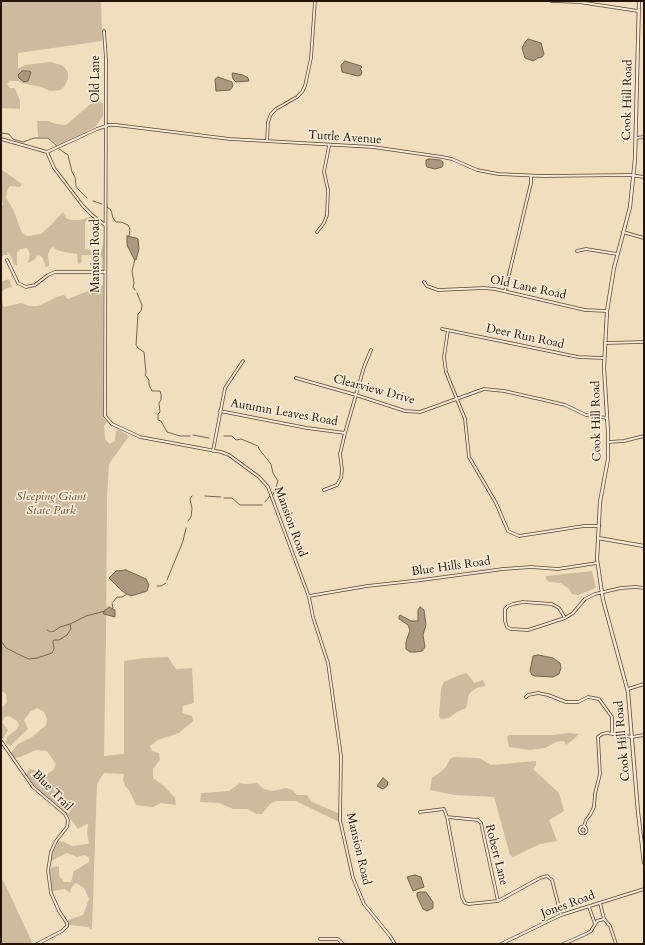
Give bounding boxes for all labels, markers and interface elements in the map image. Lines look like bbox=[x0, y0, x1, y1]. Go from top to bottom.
street label: Old Lane bbox=[89, 55, 103, 103]
street label: Cook Hill Road bbox=[620, 59, 636, 141]
street label: Tuttle Avenue bbox=[308, 128, 382, 148]
street label: Mansion Road bbox=[89, 219, 103, 293]
street label: Old Lane Road bbox=[489, 273, 567, 303]
street label: Deer Run Road bbox=[485, 322, 565, 352]
street label: Clearview Drive bbox=[332, 372, 416, 408]
street label: Cook Hill Road bbox=[589, 380, 605, 462]
street label: Autumn Leaves Road bbox=[229, 396, 339, 430]
street label: Mansion Road bbox=[271, 485, 309, 559]
park label: Sleeping Giant State Park bbox=[16, 490, 86, 518]
street label: Blue Hills Road bbox=[411, 554, 491, 580]
street label: Cook Hill Road bbox=[612, 700, 634, 782]
street label: Blue Trail bbox=[29, 768, 75, 814]
street label: Mansion Road bbox=[343, 812, 373, 886]
street label: Robert Lane bbox=[481, 823, 511, 887]
street label: Jones Road bbox=[539, 889, 597, 921]

